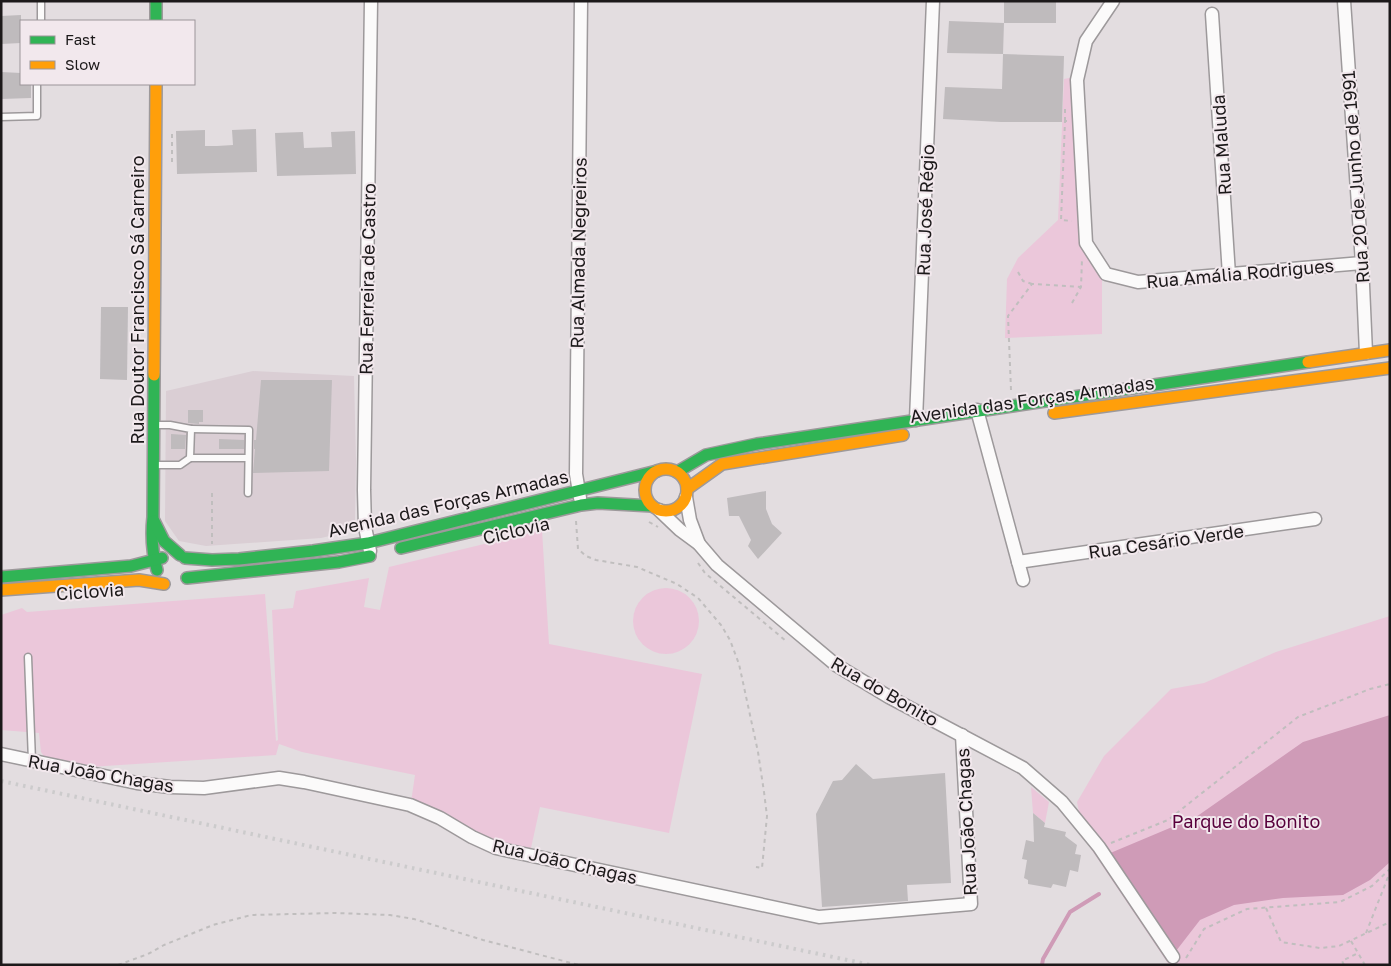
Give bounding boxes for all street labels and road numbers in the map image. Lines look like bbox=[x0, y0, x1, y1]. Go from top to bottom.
street label: Rua 20 de Junho de 1991 bbox=[1337, 70, 1373, 284]
street label: Rua Maluda bbox=[1207, 94, 1235, 196]
street label: Rua José Régio bbox=[912, 144, 938, 276]
street label: Rua Doutor Francisco Sá Carneiro bbox=[126, 156, 148, 444]
street label: Rua Almada Negreiros bbox=[565, 157, 591, 349]
street label: Rua Ferreira de Castro bbox=[354, 183, 380, 375]
street label: Rua Amália Rodrigues bbox=[1145, 254, 1335, 292]
street label: Avenida das Forças Armadas bbox=[909, 371, 1155, 427]
street label: Avenida das Forças Armadas bbox=[326, 465, 570, 541]
street label: Ciclovia bbox=[480, 512, 552, 548]
street label: Rua Cesário Verde bbox=[1087, 519, 1245, 563]
street label: Ciclovia bbox=[55, 578, 125, 604]
street label: Rua do Bonito bbox=[827, 651, 943, 731]
street label: Rua João Chagas bbox=[951, 748, 981, 896]
street label: Rua João Chagas bbox=[26, 749, 176, 797]
street label: Rua João Chagas bbox=[490, 834, 640, 888]

